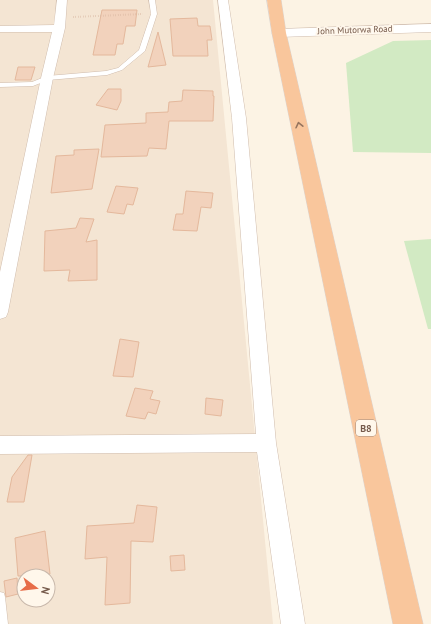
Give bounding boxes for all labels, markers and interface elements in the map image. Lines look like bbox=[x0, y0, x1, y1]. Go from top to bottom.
street label: John Mutorwa Road bbox=[316, 23, 393, 36]
one-way arrow bbox=[296, 122, 304, 128]
road number: B8 bbox=[356, 420, 376, 436]
north arrow bbox=[16, 568, 56, 608]
text: N bbox=[38, 585, 53, 596]

